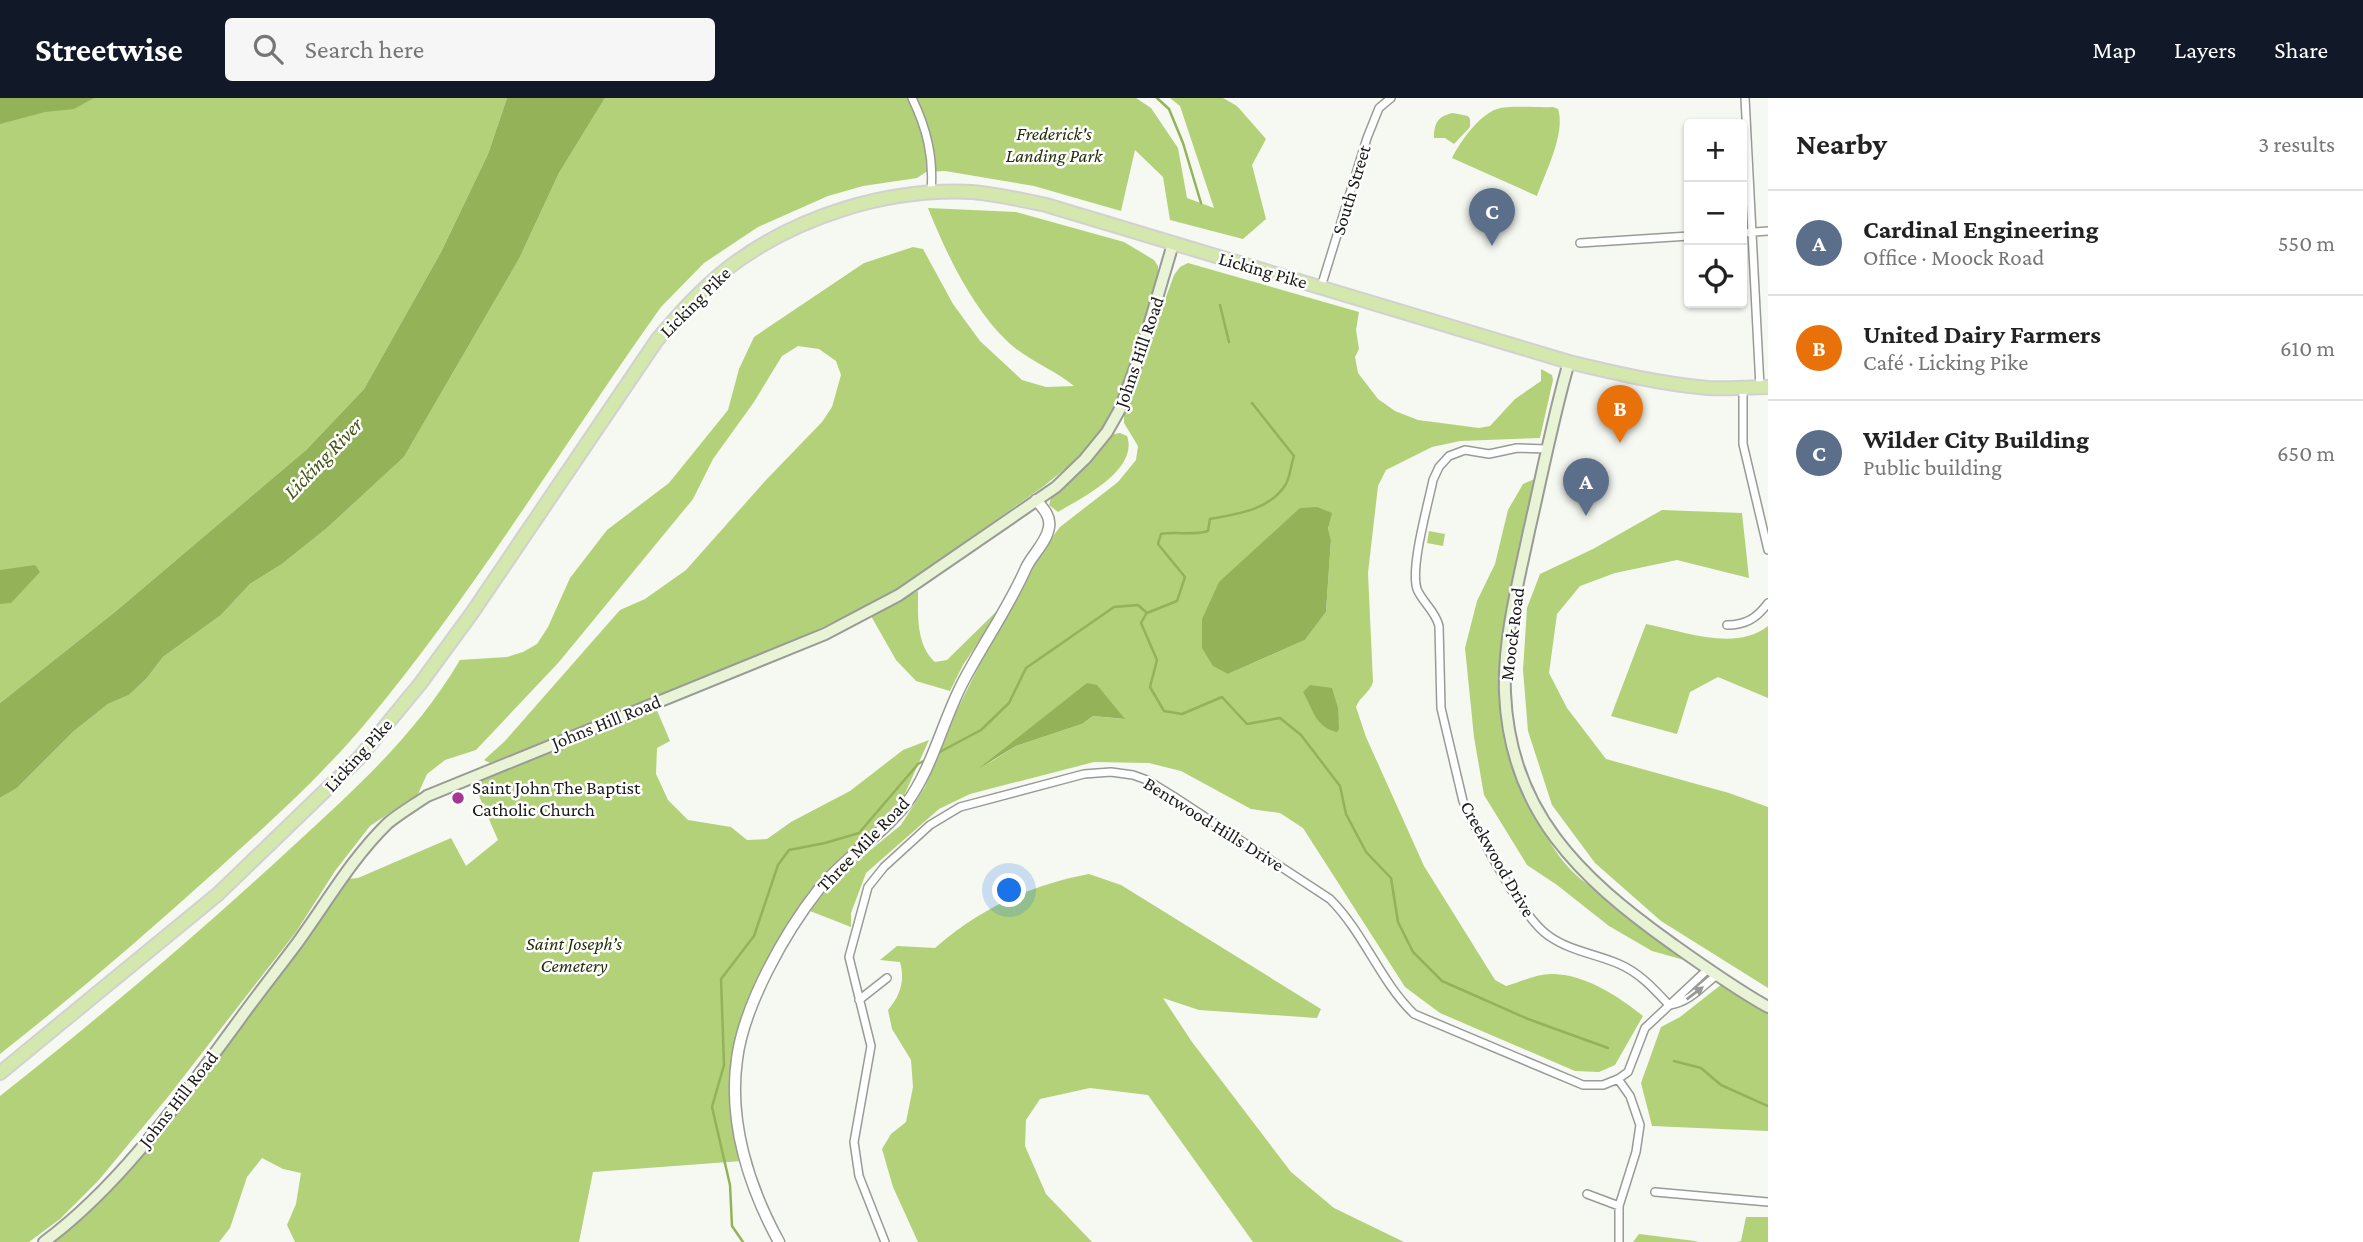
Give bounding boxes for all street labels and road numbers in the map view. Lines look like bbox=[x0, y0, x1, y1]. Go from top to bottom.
street label: South Street bbox=[1327, 142, 1375, 238]
street label: Licking Pike bbox=[1216, 247, 1310, 293]
street label: Licking Pike bbox=[655, 262, 735, 342]
street label: Johns Hill Road bbox=[1110, 294, 1168, 412]
street label: Moock Road bbox=[1496, 586, 1528, 682]
street label: Johns Hill Road bbox=[546, 691, 664, 754]
street label: Licking Pike bbox=[320, 714, 396, 796]
street label: Bentwood Hills Drive bbox=[1140, 772, 1288, 876]
street label: Three Mile Road bbox=[813, 792, 913, 896]
street label: Creekwood Drive bbox=[1456, 797, 1540, 921]
street label: Johns Hill Road bbox=[133, 1047, 222, 1153]

